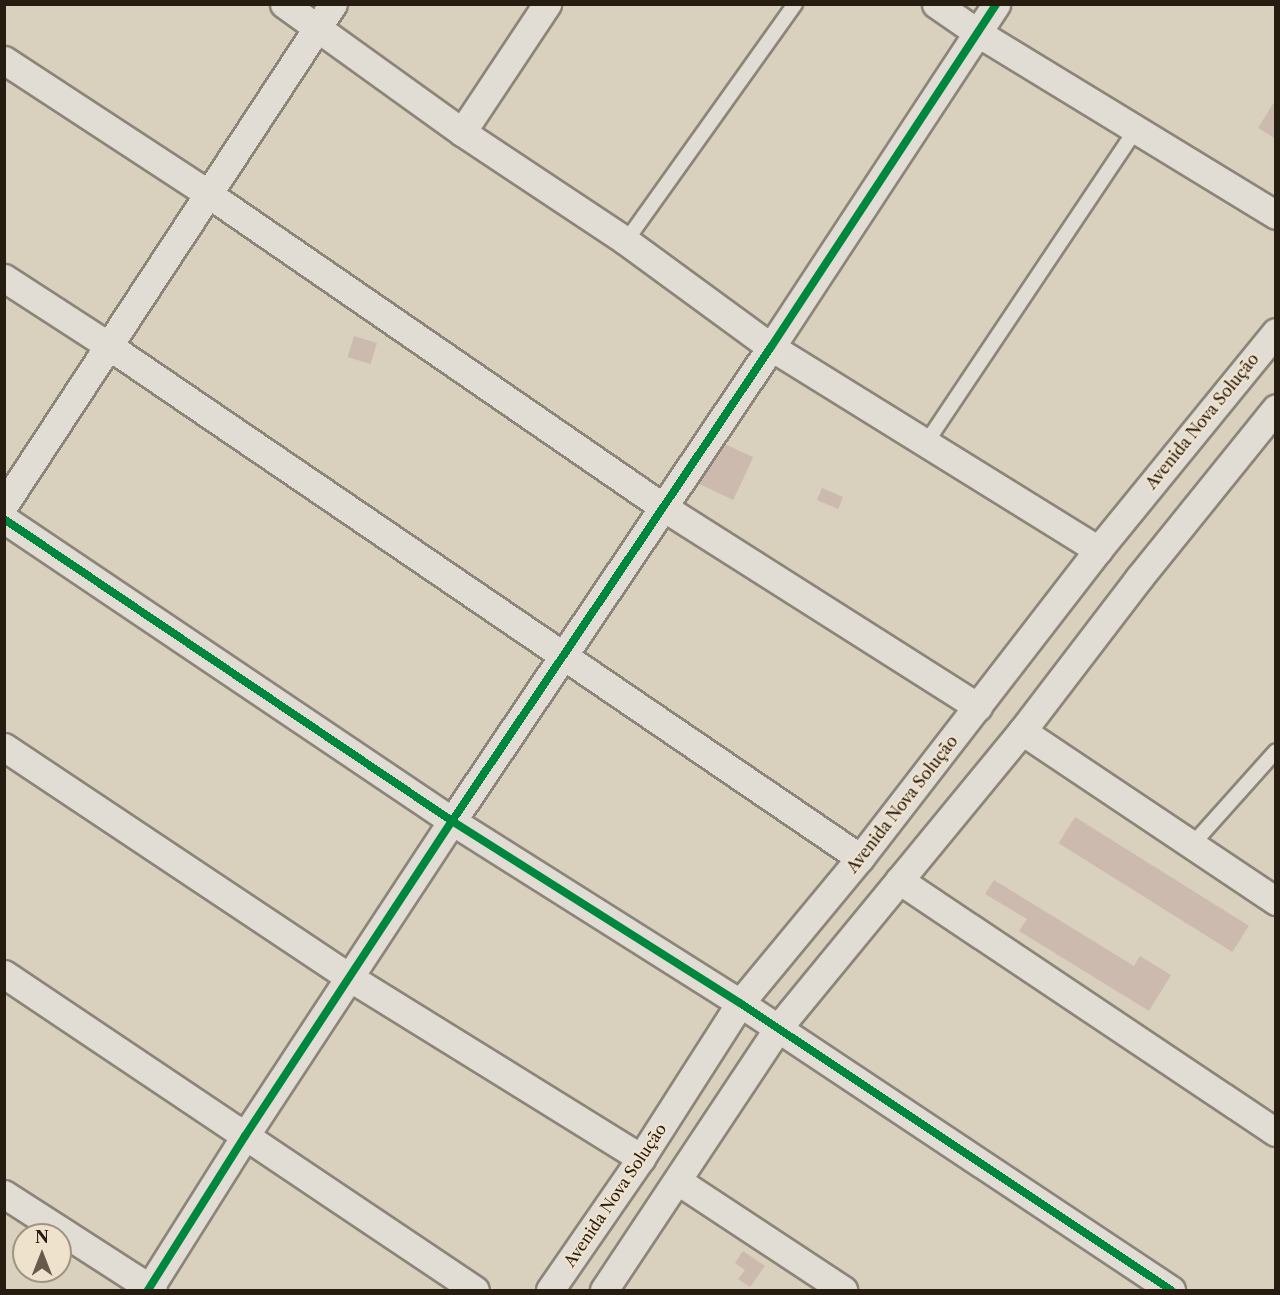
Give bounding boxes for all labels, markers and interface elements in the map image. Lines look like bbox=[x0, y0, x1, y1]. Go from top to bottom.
street label: Avenida Nova Solução bbox=[1141, 349, 1263, 493]
street label: Avenida Nova Solução bbox=[842, 731, 962, 877]
street label: Avenida Nova Solução bbox=[560, 1119, 670, 1271]
north arrow bbox=[12, 1223, 72, 1283]
text: N bbox=[35, 1227, 49, 1247]

